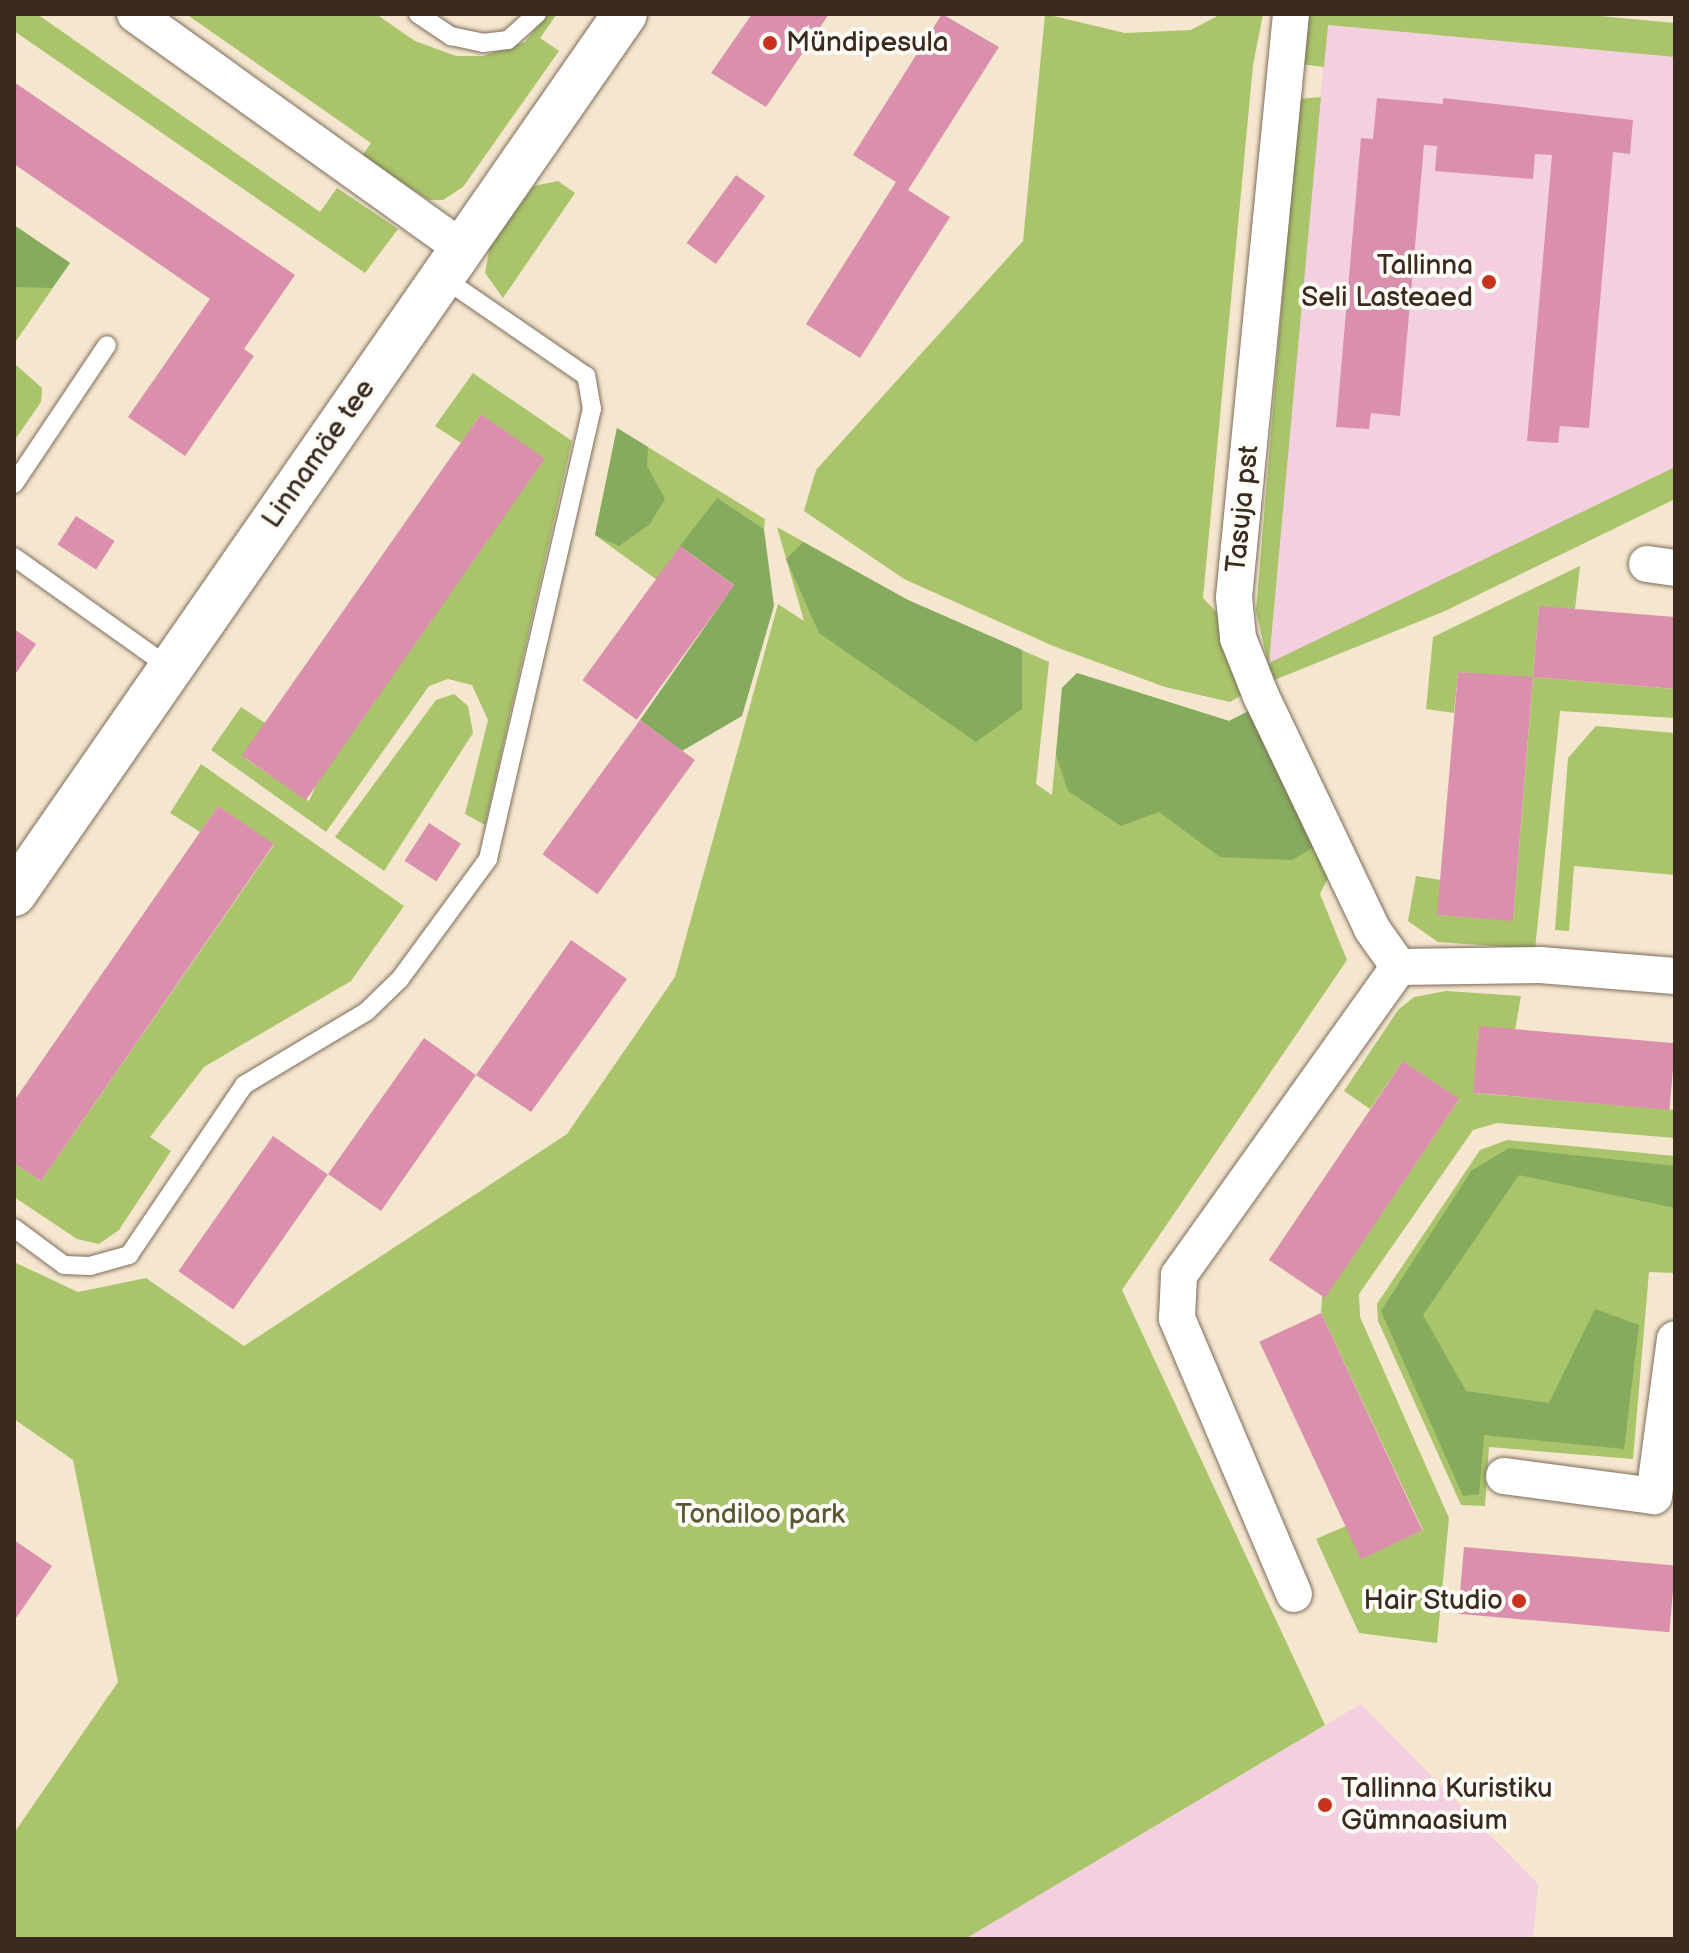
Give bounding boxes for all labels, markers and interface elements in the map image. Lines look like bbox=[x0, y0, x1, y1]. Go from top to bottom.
place label: Mündipesula bbox=[786, 26, 949, 60]
marker: Mündipesula bbox=[761, 34, 779, 52]
place label: Tallinna Seli Lasteaed bbox=[1301, 249, 1473, 315]
marker: Tallinna Seli Lasteaed bbox=[1480, 273, 1498, 291]
street label: Linnamäe tee bbox=[255, 373, 383, 535]
street label: Tasuja pst bbox=[1220, 444, 1266, 574]
park label: Tondiloo park bbox=[675, 1498, 845, 1532]
place label: Hair Studio bbox=[1363, 1584, 1503, 1618]
marker: Hair Studio bbox=[1510, 1592, 1528, 1610]
place label: Tallinna Kuristiku Gümnaasium bbox=[1341, 1772, 1553, 1838]
marker: Tallinna Kuristiku Gümnaasium bbox=[1316, 1796, 1334, 1814]

